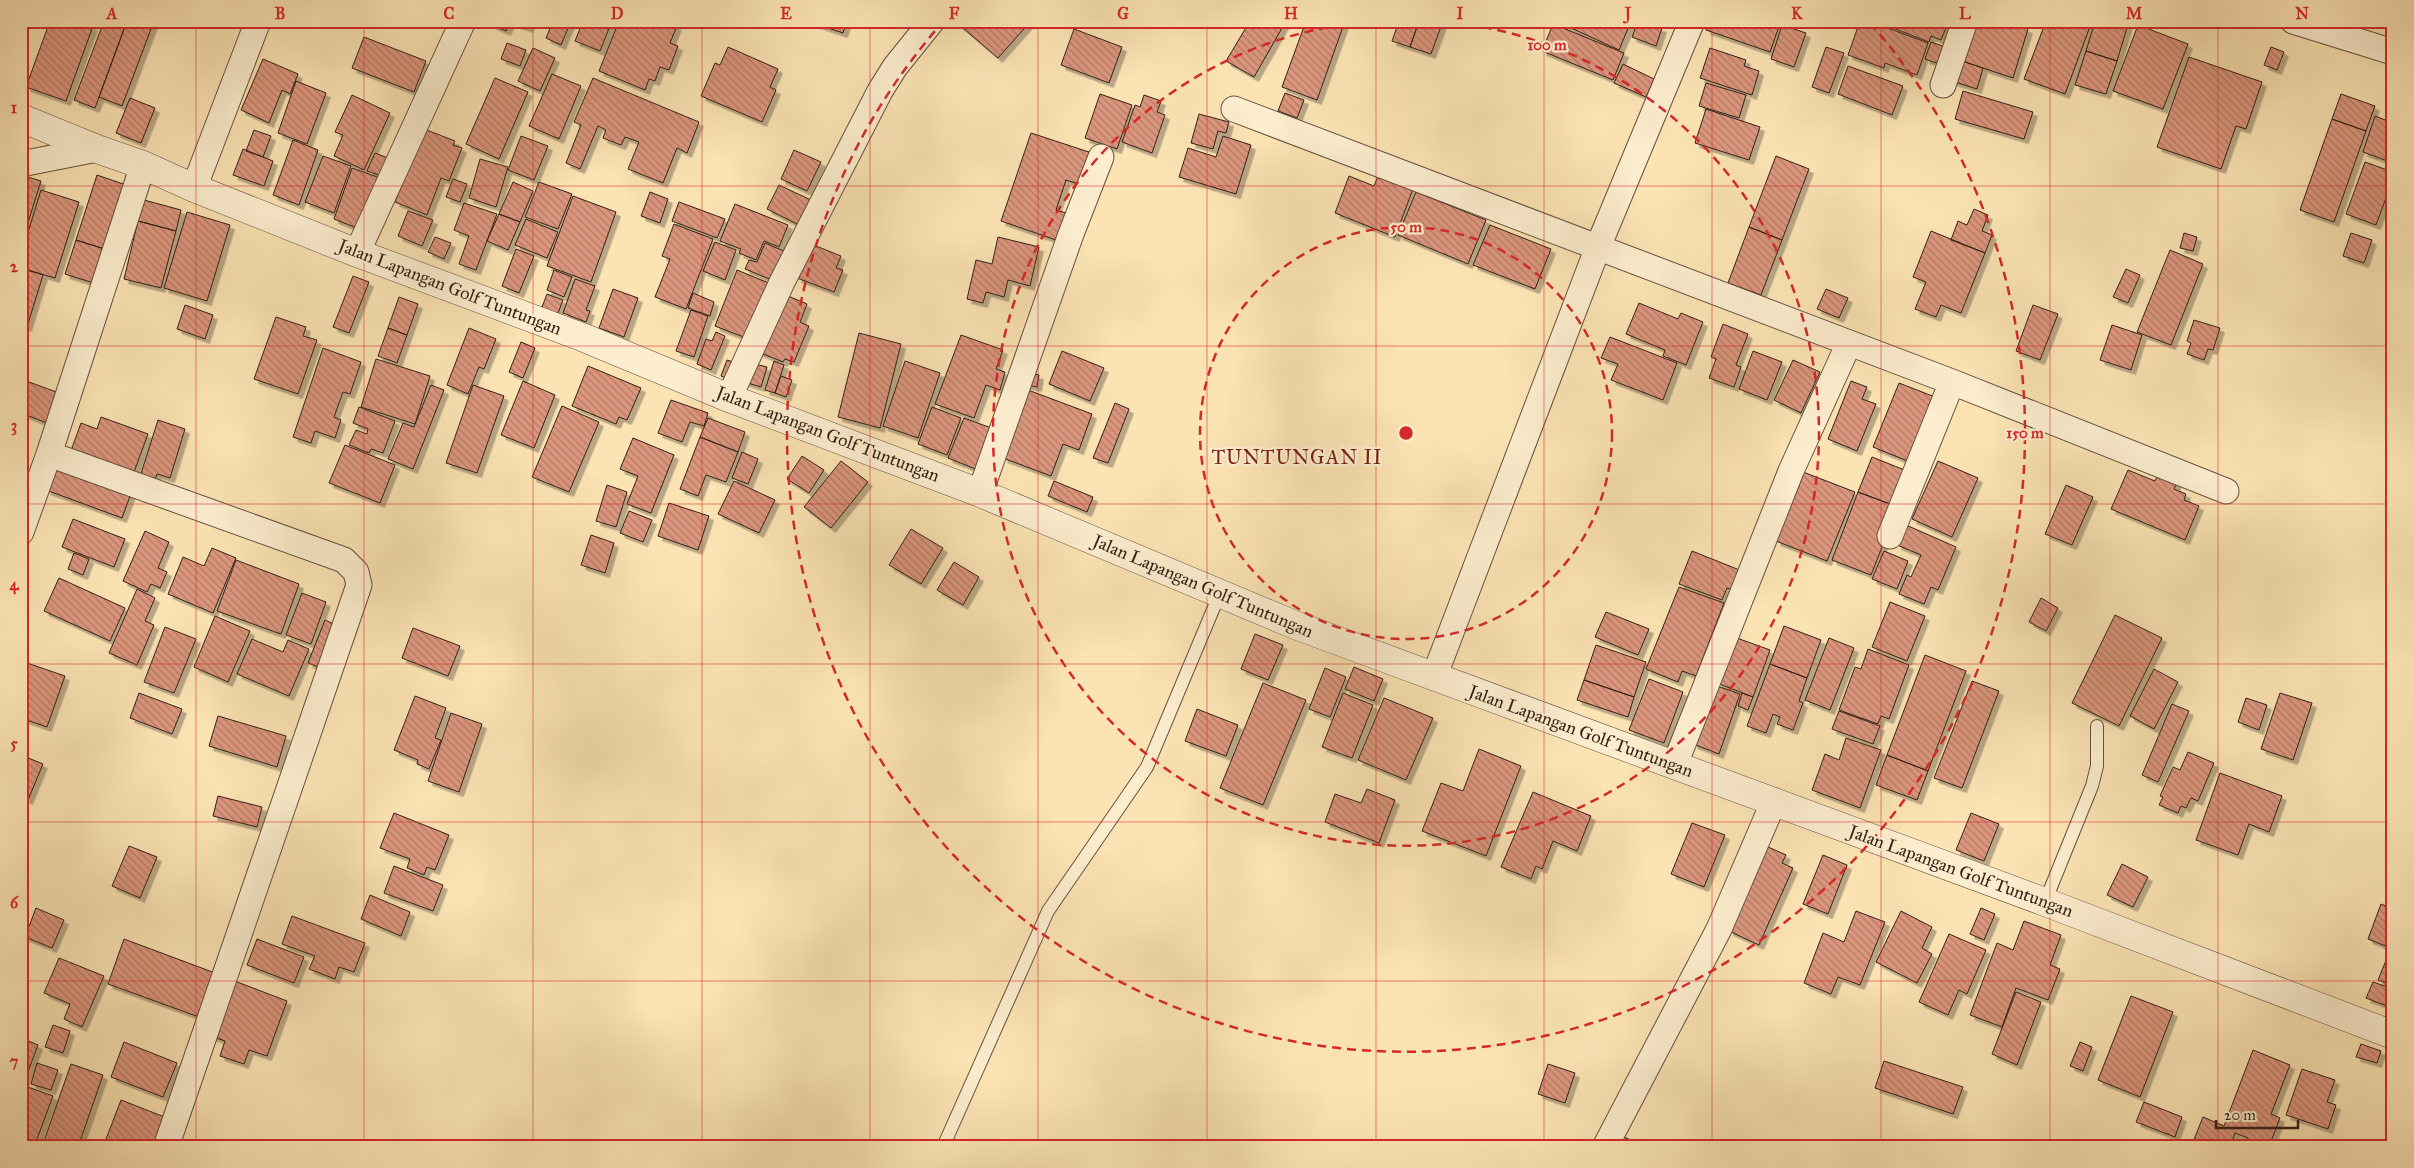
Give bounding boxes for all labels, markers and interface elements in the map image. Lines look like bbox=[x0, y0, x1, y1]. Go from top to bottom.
text: A bbox=[106, 4, 118, 23]
text: B bbox=[275, 4, 285, 23]
text: C bbox=[444, 4, 455, 23]
text: D bbox=[611, 4, 624, 23]
text: E bbox=[780, 4, 792, 23]
text: F bbox=[949, 4, 960, 23]
text: G bbox=[1117, 4, 1129, 23]
text: H bbox=[1284, 4, 1298, 23]
text: I bbox=[1457, 4, 1464, 23]
text: J bbox=[1623, 4, 1632, 24]
text: K bbox=[1791, 4, 1803, 23]
text: L bbox=[1959, 4, 1971, 23]
text: M bbox=[2126, 4, 2143, 23]
text: N bbox=[2295, 4, 2309, 23]
text: 100 m bbox=[1527, 36, 1567, 54]
text: 1 bbox=[11, 98, 18, 117]
text: 50 m bbox=[1390, 218, 1422, 236]
street label: Jalan Lapangan Golf Tuntungan bbox=[333, 234, 565, 341]
text: 2 bbox=[10, 257, 19, 276]
street label: Jalan Lapangan Golf Tuntungan bbox=[711, 381, 943, 488]
text: 3 bbox=[11, 416, 17, 436]
centre of rings bbox=[1397, 424, 1415, 442]
text: 150 m bbox=[2006, 424, 2044, 442]
district label: TUNTUNGAN II bbox=[1211, 445, 1383, 469]
street label: Jalan Lapangan Golf Tuntungan bbox=[1087, 529, 1317, 643]
text: 4 bbox=[10, 575, 20, 595]
street label: Jalan Lapangan Golf Tuntungan bbox=[1464, 679, 1696, 783]
text: 5 bbox=[10, 734, 18, 753]
street label: Jalan Lapangan Golf Tuntungan bbox=[1844, 819, 2076, 923]
text: 6 bbox=[10, 893, 19, 912]
text: 7 bbox=[10, 1052, 19, 1071]
scale bar bbox=[2216, 1098, 2299, 1130]
text: 20 m bbox=[2224, 1106, 2256, 1124]

